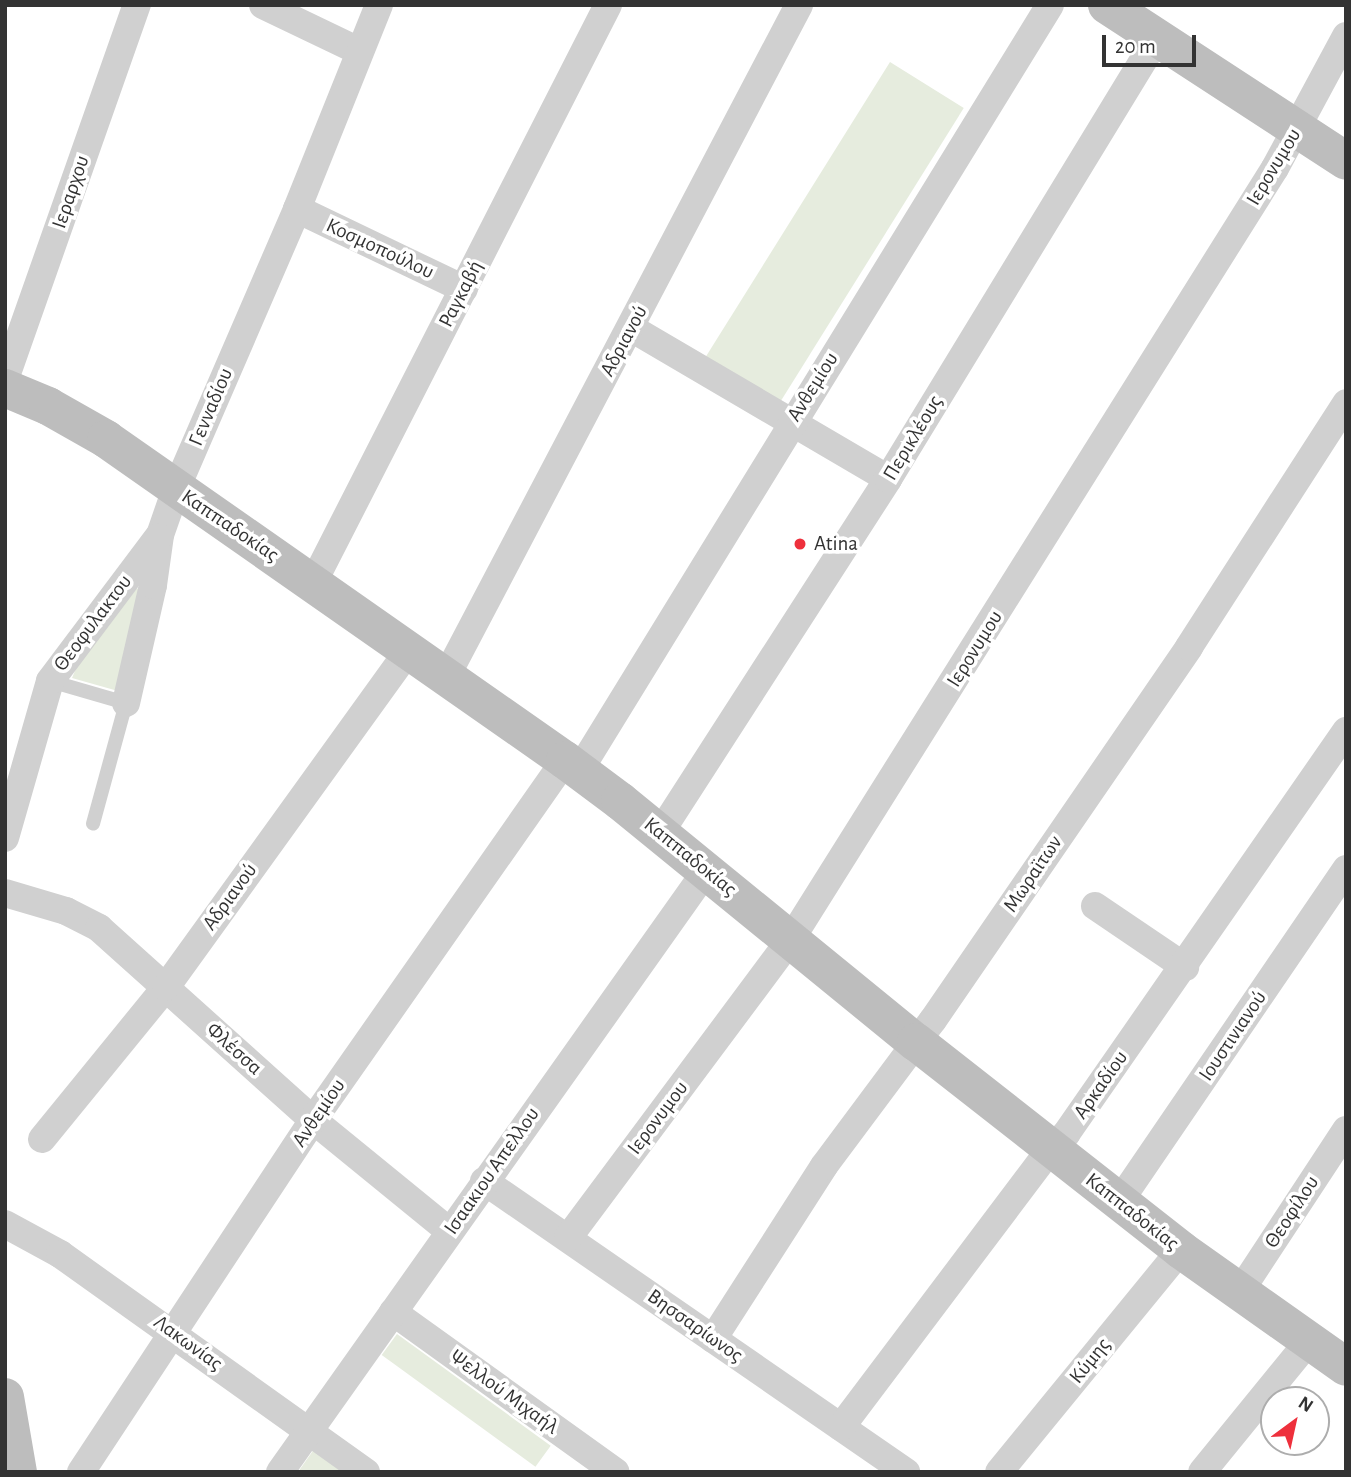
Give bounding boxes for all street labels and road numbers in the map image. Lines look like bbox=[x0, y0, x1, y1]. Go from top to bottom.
street label: Ιερονυμου bbox=[1241, 124, 1307, 210]
street label: Ιεραρχου bbox=[47, 152, 95, 232]
street label: Κοσμοπούλου bbox=[322, 213, 438, 285]
street label: Ραγκαβή bbox=[434, 256, 488, 332]
street label: Αδριανού bbox=[595, 301, 653, 381]
street label: Ανθεμίου bbox=[782, 348, 844, 426]
street label: Γενναδίου bbox=[183, 364, 239, 450]
street label: Περικλέους bbox=[878, 391, 948, 485]
street label: Καππαδοκίας bbox=[177, 484, 283, 568]
street label: Θεοφυλακτου bbox=[49, 570, 137, 676]
street label: Ιερονυμου bbox=[942, 606, 1008, 692]
street label: Καππαδοκίας bbox=[639, 812, 741, 902]
street label: Μωραϊτων bbox=[998, 831, 1068, 917]
street label: Αδριανού bbox=[197, 859, 263, 935]
street label: Ιουστινιανού bbox=[1194, 986, 1272, 1086]
street label: Φλέσσα bbox=[201, 1017, 267, 1081]
street label: Αρκαδίου bbox=[1068, 1046, 1134, 1124]
street label: Ανθεμίου bbox=[287, 1074, 351, 1152]
street label: Ιερονυμου bbox=[622, 1076, 694, 1160]
street label: Ισαακιου Απελλου bbox=[439, 1102, 545, 1240]
street label: Καππαδοκίας bbox=[1080, 1168, 1184, 1256]
street label: Θεοφίλου bbox=[1259, 1171, 1325, 1253]
street label: Βησσαρίωνος bbox=[642, 1284, 748, 1368]
street label: Λακωνίας bbox=[149, 1310, 227, 1376]
street label: Κύμης bbox=[1064, 1333, 1116, 1389]
street label: Ψελλού Μιχαήλ bbox=[445, 1344, 563, 1440]

